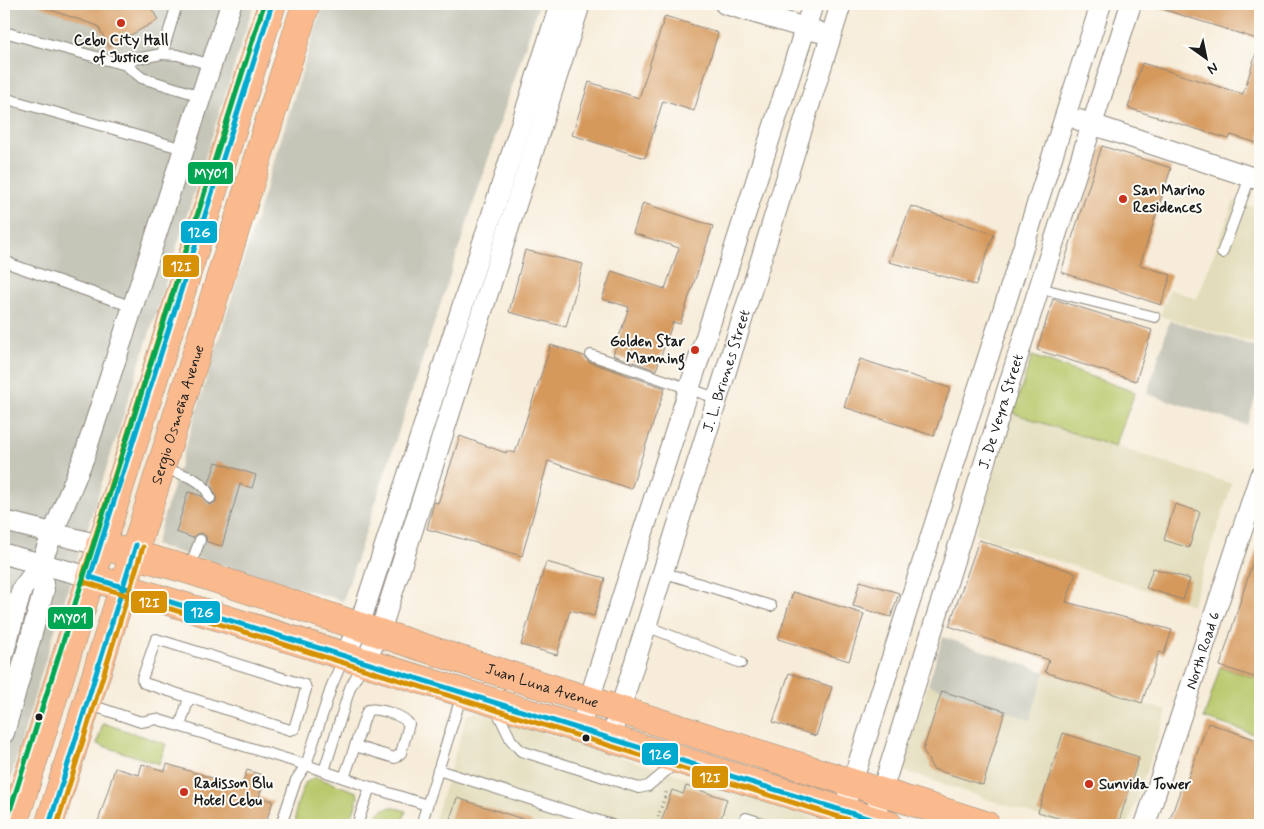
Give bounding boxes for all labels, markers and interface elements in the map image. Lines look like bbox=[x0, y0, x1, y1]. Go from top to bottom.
marker: Cebu City Hall of Justice bbox=[115, 17, 127, 29]
place label: Cebu City Hall of Justice bbox=[74, 31, 169, 68]
north arrow bbox=[1182, 32, 1232, 82]
text: N bbox=[1204, 58, 1221, 78]
line badge: MY01 bbox=[187, 161, 234, 185]
text: MY01 bbox=[194, 165, 228, 183]
place label: San Marino Residences bbox=[1133, 181, 1205, 218]
marker: San Marino Residences bbox=[1117, 193, 1129, 205]
line badge: 12G bbox=[180, 220, 218, 244]
text: 12G bbox=[188, 224, 210, 242]
line badge: 12I bbox=[162, 254, 200, 278]
text: 12I bbox=[170, 258, 192, 276]
street label: J. L. Briones Street bbox=[698, 307, 756, 435]
place label: Golden Star Manning bbox=[610, 332, 686, 371]
street label: Sergio Osmeña Avenue bbox=[147, 342, 210, 487]
marker: Golden Star Manning bbox=[689, 344, 701, 356]
street label: J. De Veyra Street bbox=[974, 351, 1029, 472]
line badge: 12I bbox=[130, 590, 168, 614]
text: 12I bbox=[138, 594, 160, 612]
line badge: 12G bbox=[183, 600, 221, 624]
text: 12G bbox=[191, 604, 213, 622]
line badge: MY01 bbox=[47, 606, 94, 630]
street label: North Road 6 bbox=[1181, 609, 1226, 692]
text: MY01 bbox=[53, 610, 87, 628]
street label: Juan Luna Avenue bbox=[483, 659, 601, 714]
unlabelled marker bbox=[34, 712, 44, 722]
unlabelled marker bbox=[581, 733, 591, 743]
line badge: 12G bbox=[641, 742, 679, 766]
text: 12G bbox=[649, 746, 671, 764]
line badge: 12I bbox=[691, 765, 729, 789]
text: 12I bbox=[699, 769, 721, 787]
place label: Radisson Blu Hotel Cebu bbox=[194, 774, 273, 811]
place label: Sunvida Tower bbox=[1099, 775, 1192, 795]
marker: Sunvida Tower bbox=[1083, 778, 1095, 790]
marker: Radisson Blu Hotel Cebu bbox=[178, 786, 190, 798]

